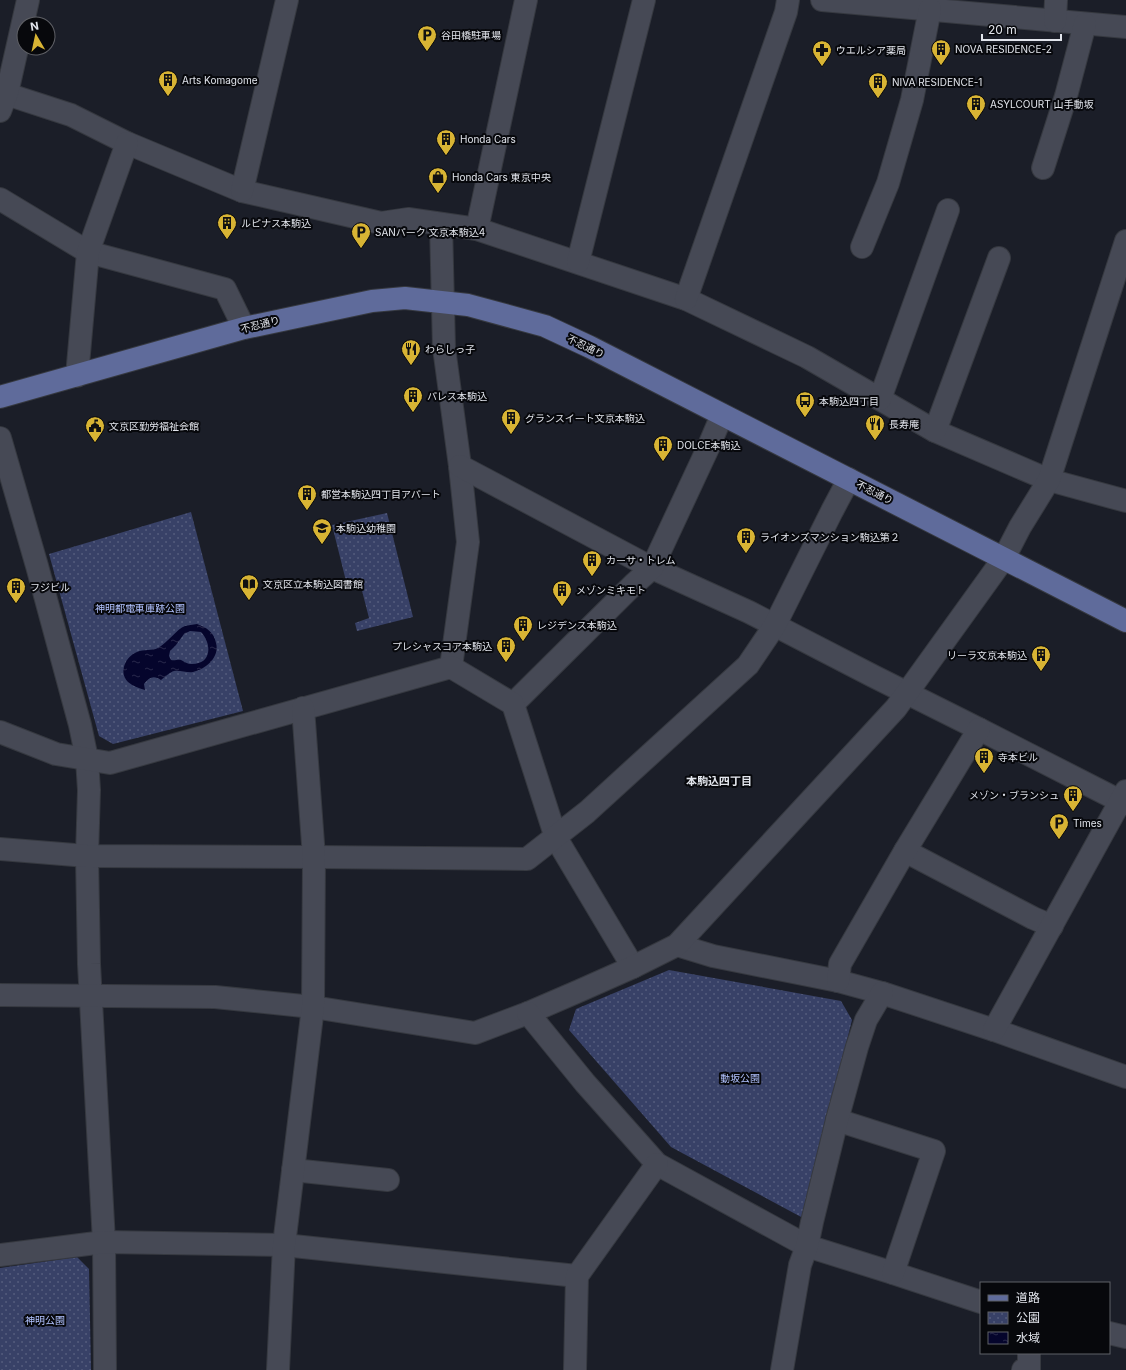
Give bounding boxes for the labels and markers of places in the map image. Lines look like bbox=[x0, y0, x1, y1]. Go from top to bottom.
parking icon: 谷田橋駐車場 bbox=[416, 24, 438, 52]
place label: 谷田橋駐車場 bbox=[441, 29, 501, 41]
building icon: NOVA RESIDENCE-2 bbox=[930, 38, 952, 66]
pharmacy icon: ウエルシア薬局 bbox=[811, 39, 833, 67]
place label: NOVA RESIDENCE-2 bbox=[955, 43, 1052, 55]
place label: ウエルシア薬局 bbox=[836, 44, 906, 56]
building icon: Arts Komagome bbox=[157, 69, 179, 97]
building icon: NIVA RESIDENCE-1 bbox=[867, 71, 889, 99]
place label: Arts Komagome bbox=[182, 74, 258, 86]
place label: NIVA RESIDENCE-1 bbox=[892, 76, 982, 88]
building icon: ASYLCOURT 山手動坂 bbox=[965, 93, 987, 121]
place label: ASYLCOURT 山手動坂 bbox=[990, 98, 1094, 110]
building icon: Honda Cars bbox=[435, 128, 457, 156]
place label: Honda Cars bbox=[460, 133, 516, 145]
shop icon: Honda Cars 東京中央 bbox=[427, 166, 449, 194]
place label: Honda Cars 東京中央 bbox=[452, 171, 552, 183]
building icon: ルピナス本駒込 bbox=[216, 212, 238, 240]
place label: ルピナス本駒込 bbox=[241, 217, 311, 229]
parking icon: SANパーク 文京本駒込4 bbox=[350, 221, 372, 249]
place label: SANパーク 文京本駒込4 bbox=[375, 226, 485, 238]
restaurant icon: わらしっ子 bbox=[400, 338, 422, 366]
place label: わらしっ子 bbox=[425, 343, 475, 355]
building icon: パレス本駒込 bbox=[402, 385, 424, 413]
place label: パレス本駒込 bbox=[427, 390, 487, 402]
bus stop icon: 本駒込四丁目 bbox=[794, 390, 816, 418]
place label: 本駒込四丁目 bbox=[819, 395, 879, 407]
building icon: グランスイート文京本駒込 bbox=[500, 407, 522, 435]
place label: グランスイート文京本駒込 bbox=[525, 412, 645, 424]
restaurant icon: 長寿庵 bbox=[864, 413, 886, 441]
public building icon: 文京区勤労福祉会館 bbox=[84, 415, 106, 443]
place label: 長寿庵 bbox=[889, 418, 919, 430]
place label: 文京区勤労福祉会館 bbox=[109, 420, 199, 432]
building icon: DOLCE本駒込 bbox=[652, 434, 674, 462]
place label: DOLCE本駒込 bbox=[677, 439, 741, 451]
building icon: 都営本駒込四丁目アパート bbox=[296, 483, 318, 511]
place label: 都営本駒込四丁目アパート bbox=[321, 488, 441, 500]
school or university icon: 本駒込幼稚園 bbox=[311, 517, 333, 545]
place label: 本駒込幼稚園 bbox=[336, 522, 396, 534]
building icon: ライオンズマンション駒込第２ bbox=[735, 526, 757, 554]
place label: ライオンズマンション駒込第２ bbox=[760, 531, 900, 543]
building icon: カーサ・トレム bbox=[581, 549, 603, 577]
place label: カーサ・トレム bbox=[606, 554, 676, 566]
library icon: 文京区立本駒込図書館 bbox=[238, 573, 260, 601]
building icon: フジビル bbox=[5, 576, 27, 604]
place label: 文京区立本駒込図書館 bbox=[263, 578, 363, 590]
building icon: メゾンミキモト bbox=[551, 579, 573, 607]
place label: フジビル bbox=[30, 581, 70, 593]
place label: メゾンミキモト bbox=[576, 584, 646, 596]
building icon: レジデンス本駒込 bbox=[512, 614, 534, 642]
place label: レジデンス本駒込 bbox=[537, 619, 617, 631]
building icon: プレシャスコア本駒込 bbox=[495, 635, 517, 663]
place label: プレシャスコア本駒込 bbox=[392, 640, 492, 652]
building icon: リーラ文京本駒込 bbox=[1030, 644, 1052, 672]
place label: リーラ文京本駒込 bbox=[947, 649, 1027, 661]
building icon: 寺本ビル bbox=[973, 746, 995, 774]
place label: 寺本ビル bbox=[998, 751, 1038, 763]
building icon: メゾン・ブランシュ bbox=[1062, 784, 1084, 812]
place label: メゾン・ブランシュ bbox=[969, 789, 1059, 801]
parking icon: Times bbox=[1048, 812, 1070, 840]
place label: Times bbox=[1073, 817, 1102, 829]

